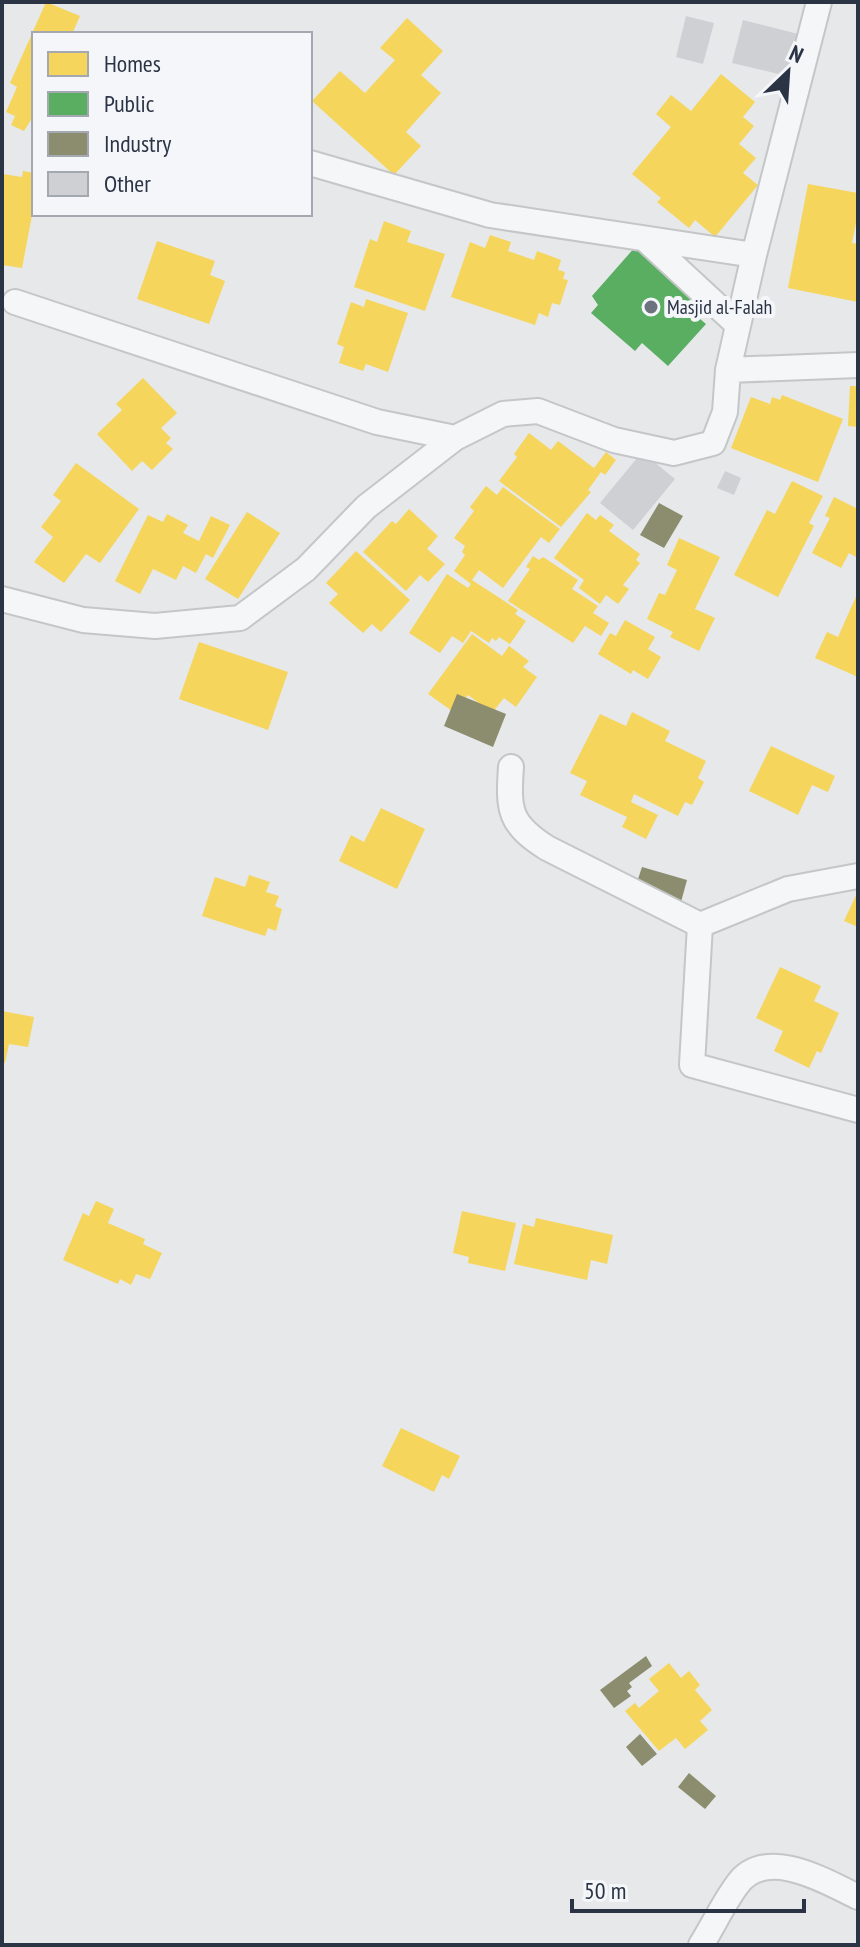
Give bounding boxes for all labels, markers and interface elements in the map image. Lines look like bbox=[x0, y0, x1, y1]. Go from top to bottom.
legend bbox=[32, 32, 312, 216]
north arrow bbox=[748, 32, 828, 112]
text: N bbox=[785, 39, 808, 69]
text: Homes bbox=[104, 48, 161, 79]
text: Public bbox=[104, 88, 155, 119]
text: Industry bbox=[104, 128, 171, 159]
text: Other bbox=[104, 168, 151, 199]
place label: Masjid al-Falah bbox=[667, 294, 772, 320]
marker: Masjid al-Falah bbox=[642, 298, 660, 316]
scale bar bbox=[572, 1863, 804, 1913]
text: 50 m bbox=[584, 1875, 626, 1906]

